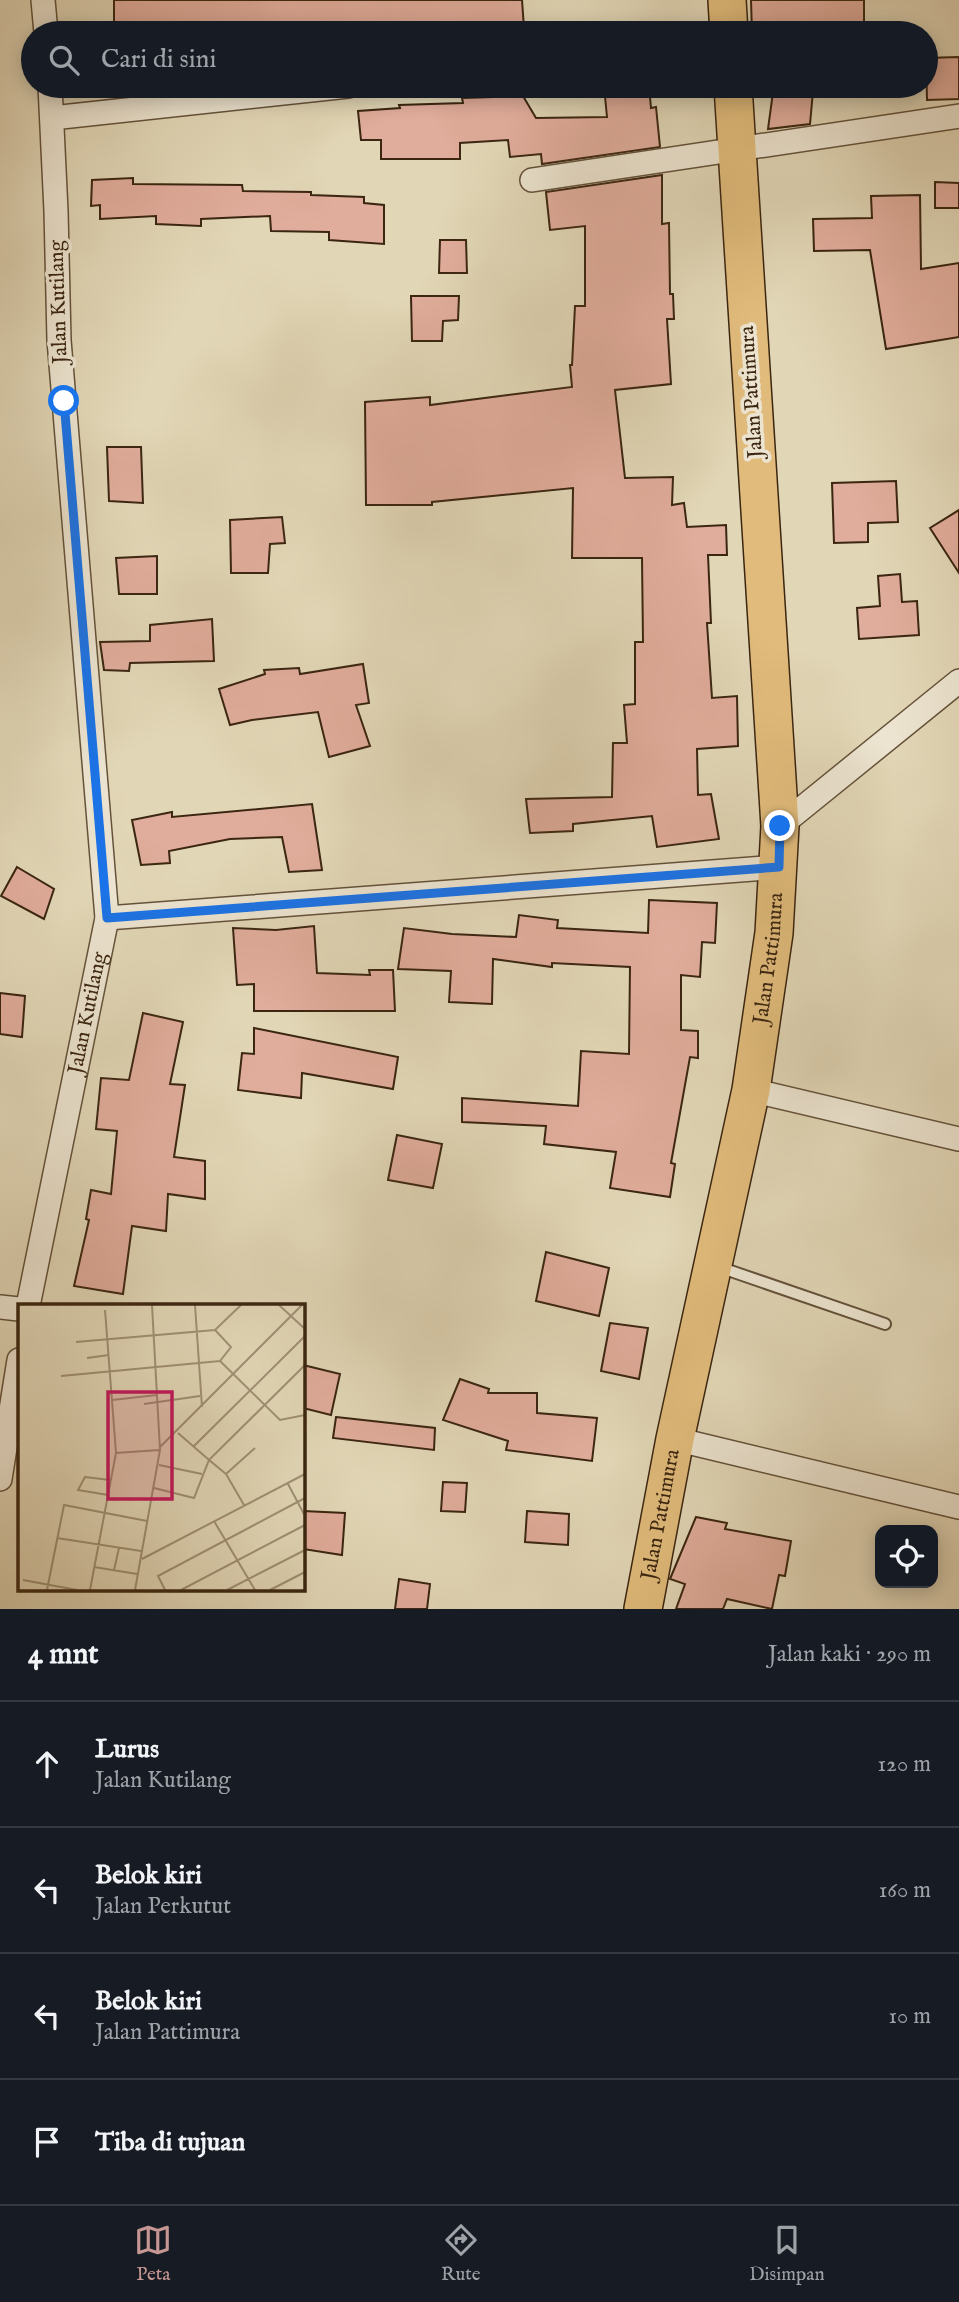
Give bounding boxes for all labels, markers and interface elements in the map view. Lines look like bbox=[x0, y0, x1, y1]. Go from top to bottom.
search box bbox=[21, 21, 938, 98]
icon: search bbox=[45, 41, 83, 79]
text: Cari di sini bbox=[101, 43, 216, 76]
street label: Jalan Kutilang bbox=[43, 239, 75, 366]
street label: Jalan Pattimura bbox=[734, 324, 770, 461]
route start bbox=[48, 385, 79, 416]
route end bbox=[764, 810, 795, 841]
street label: Jalan Pattimura bbox=[747, 891, 790, 1028]
street label: Jalan Kutilang bbox=[62, 949, 113, 1078]
inset map bbox=[18, 1304, 304, 1591]
street label: Jalan Pattimura bbox=[635, 1446, 686, 1584]
map controls bbox=[875, 1525, 938, 1588]
button: locate bbox=[875, 1525, 938, 1588]
text: 4 mnt bbox=[28, 1636, 99, 1674]
text: Jalan kaki · 290 m bbox=[768, 1640, 931, 1669]
text: Lurus bbox=[95, 1733, 159, 1766]
icon: ahead bbox=[28, 1745, 66, 1783]
text: 120 m bbox=[878, 1750, 931, 1779]
text: Jalan Kutilang bbox=[95, 1766, 231, 1795]
text: Belok kiri bbox=[95, 1859, 202, 1892]
icon: left bbox=[28, 1871, 66, 1909]
text: 160 m bbox=[879, 1876, 931, 1905]
text: Jalan Perkutut bbox=[95, 1892, 231, 1921]
text: Belok kiri bbox=[95, 1985, 202, 2018]
icon: left bbox=[28, 1997, 66, 2035]
text: 10 m bbox=[888, 2002, 931, 2031]
text: Jalan Pattimura bbox=[95, 2018, 240, 2047]
icon: arrive bbox=[28, 2123, 66, 2161]
text: Tiba di tujuan bbox=[95, 2126, 245, 2159]
tab: Peta bbox=[134, 2221, 172, 2287]
tab: Rute bbox=[441, 2221, 481, 2287]
tab: Disimpan bbox=[749, 2221, 825, 2287]

